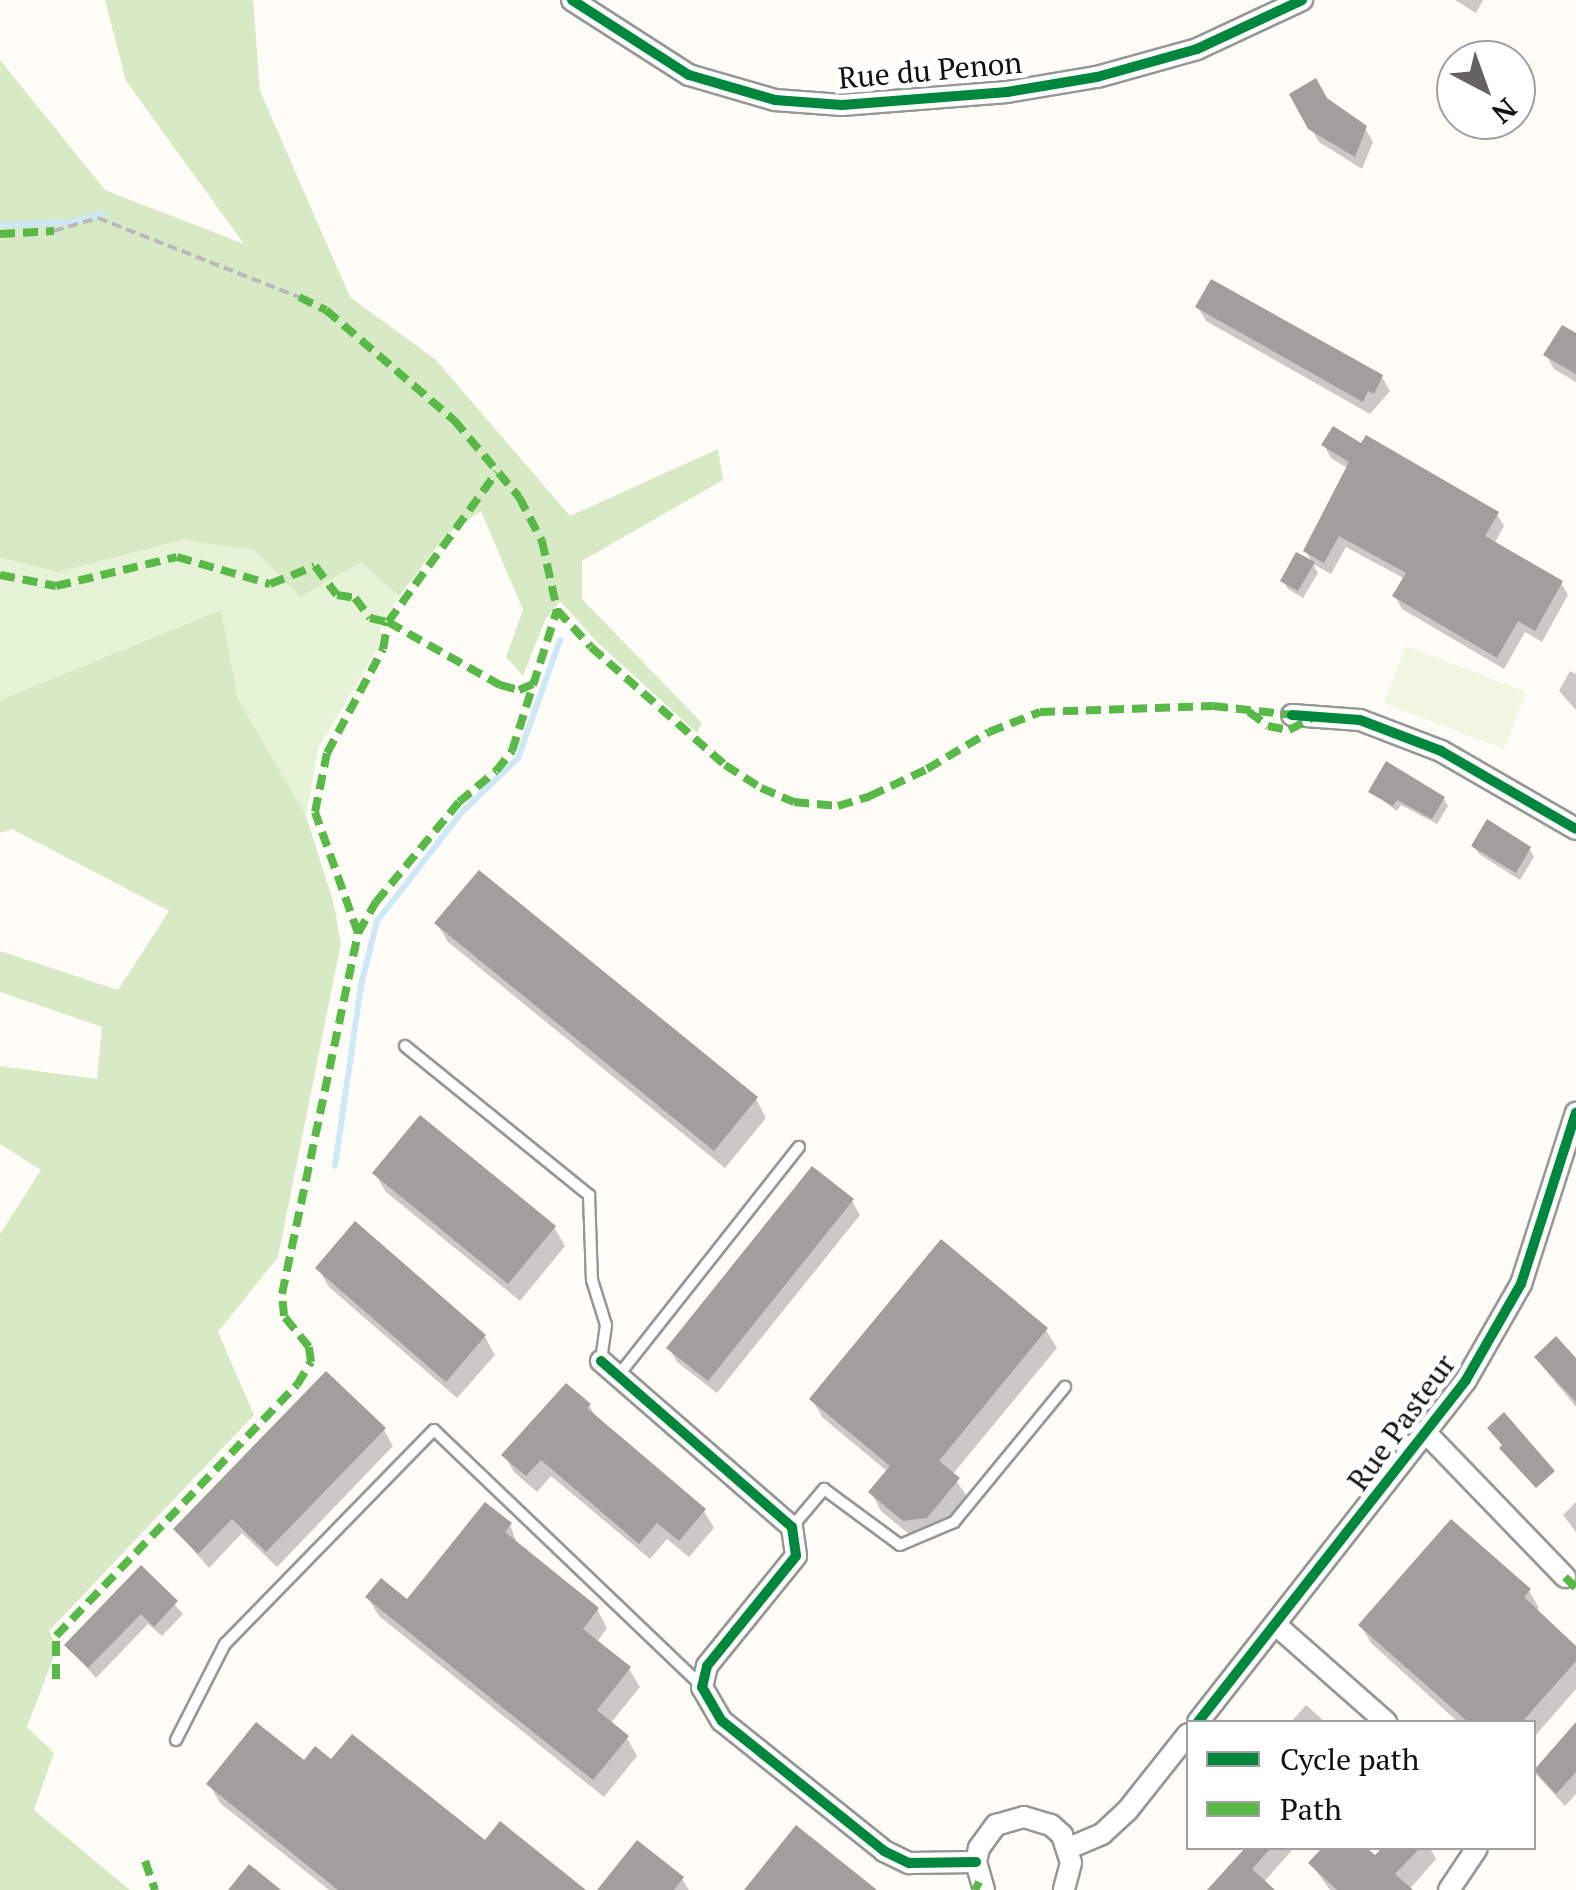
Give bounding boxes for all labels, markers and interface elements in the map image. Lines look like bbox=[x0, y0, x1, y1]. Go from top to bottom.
north arrow bbox=[1436, 40, 1536, 140]
street label: Rue du Penon bbox=[837, 44, 1023, 96]
text: N bbox=[1485, 91, 1525, 132]
street label: Rue Pasteur bbox=[1340, 1347, 1462, 1497]
legend bbox=[1186, 1720, 1536, 1850]
text: Cycle path bbox=[1280, 1739, 1419, 1779]
text: Path bbox=[1280, 1789, 1342, 1829]

